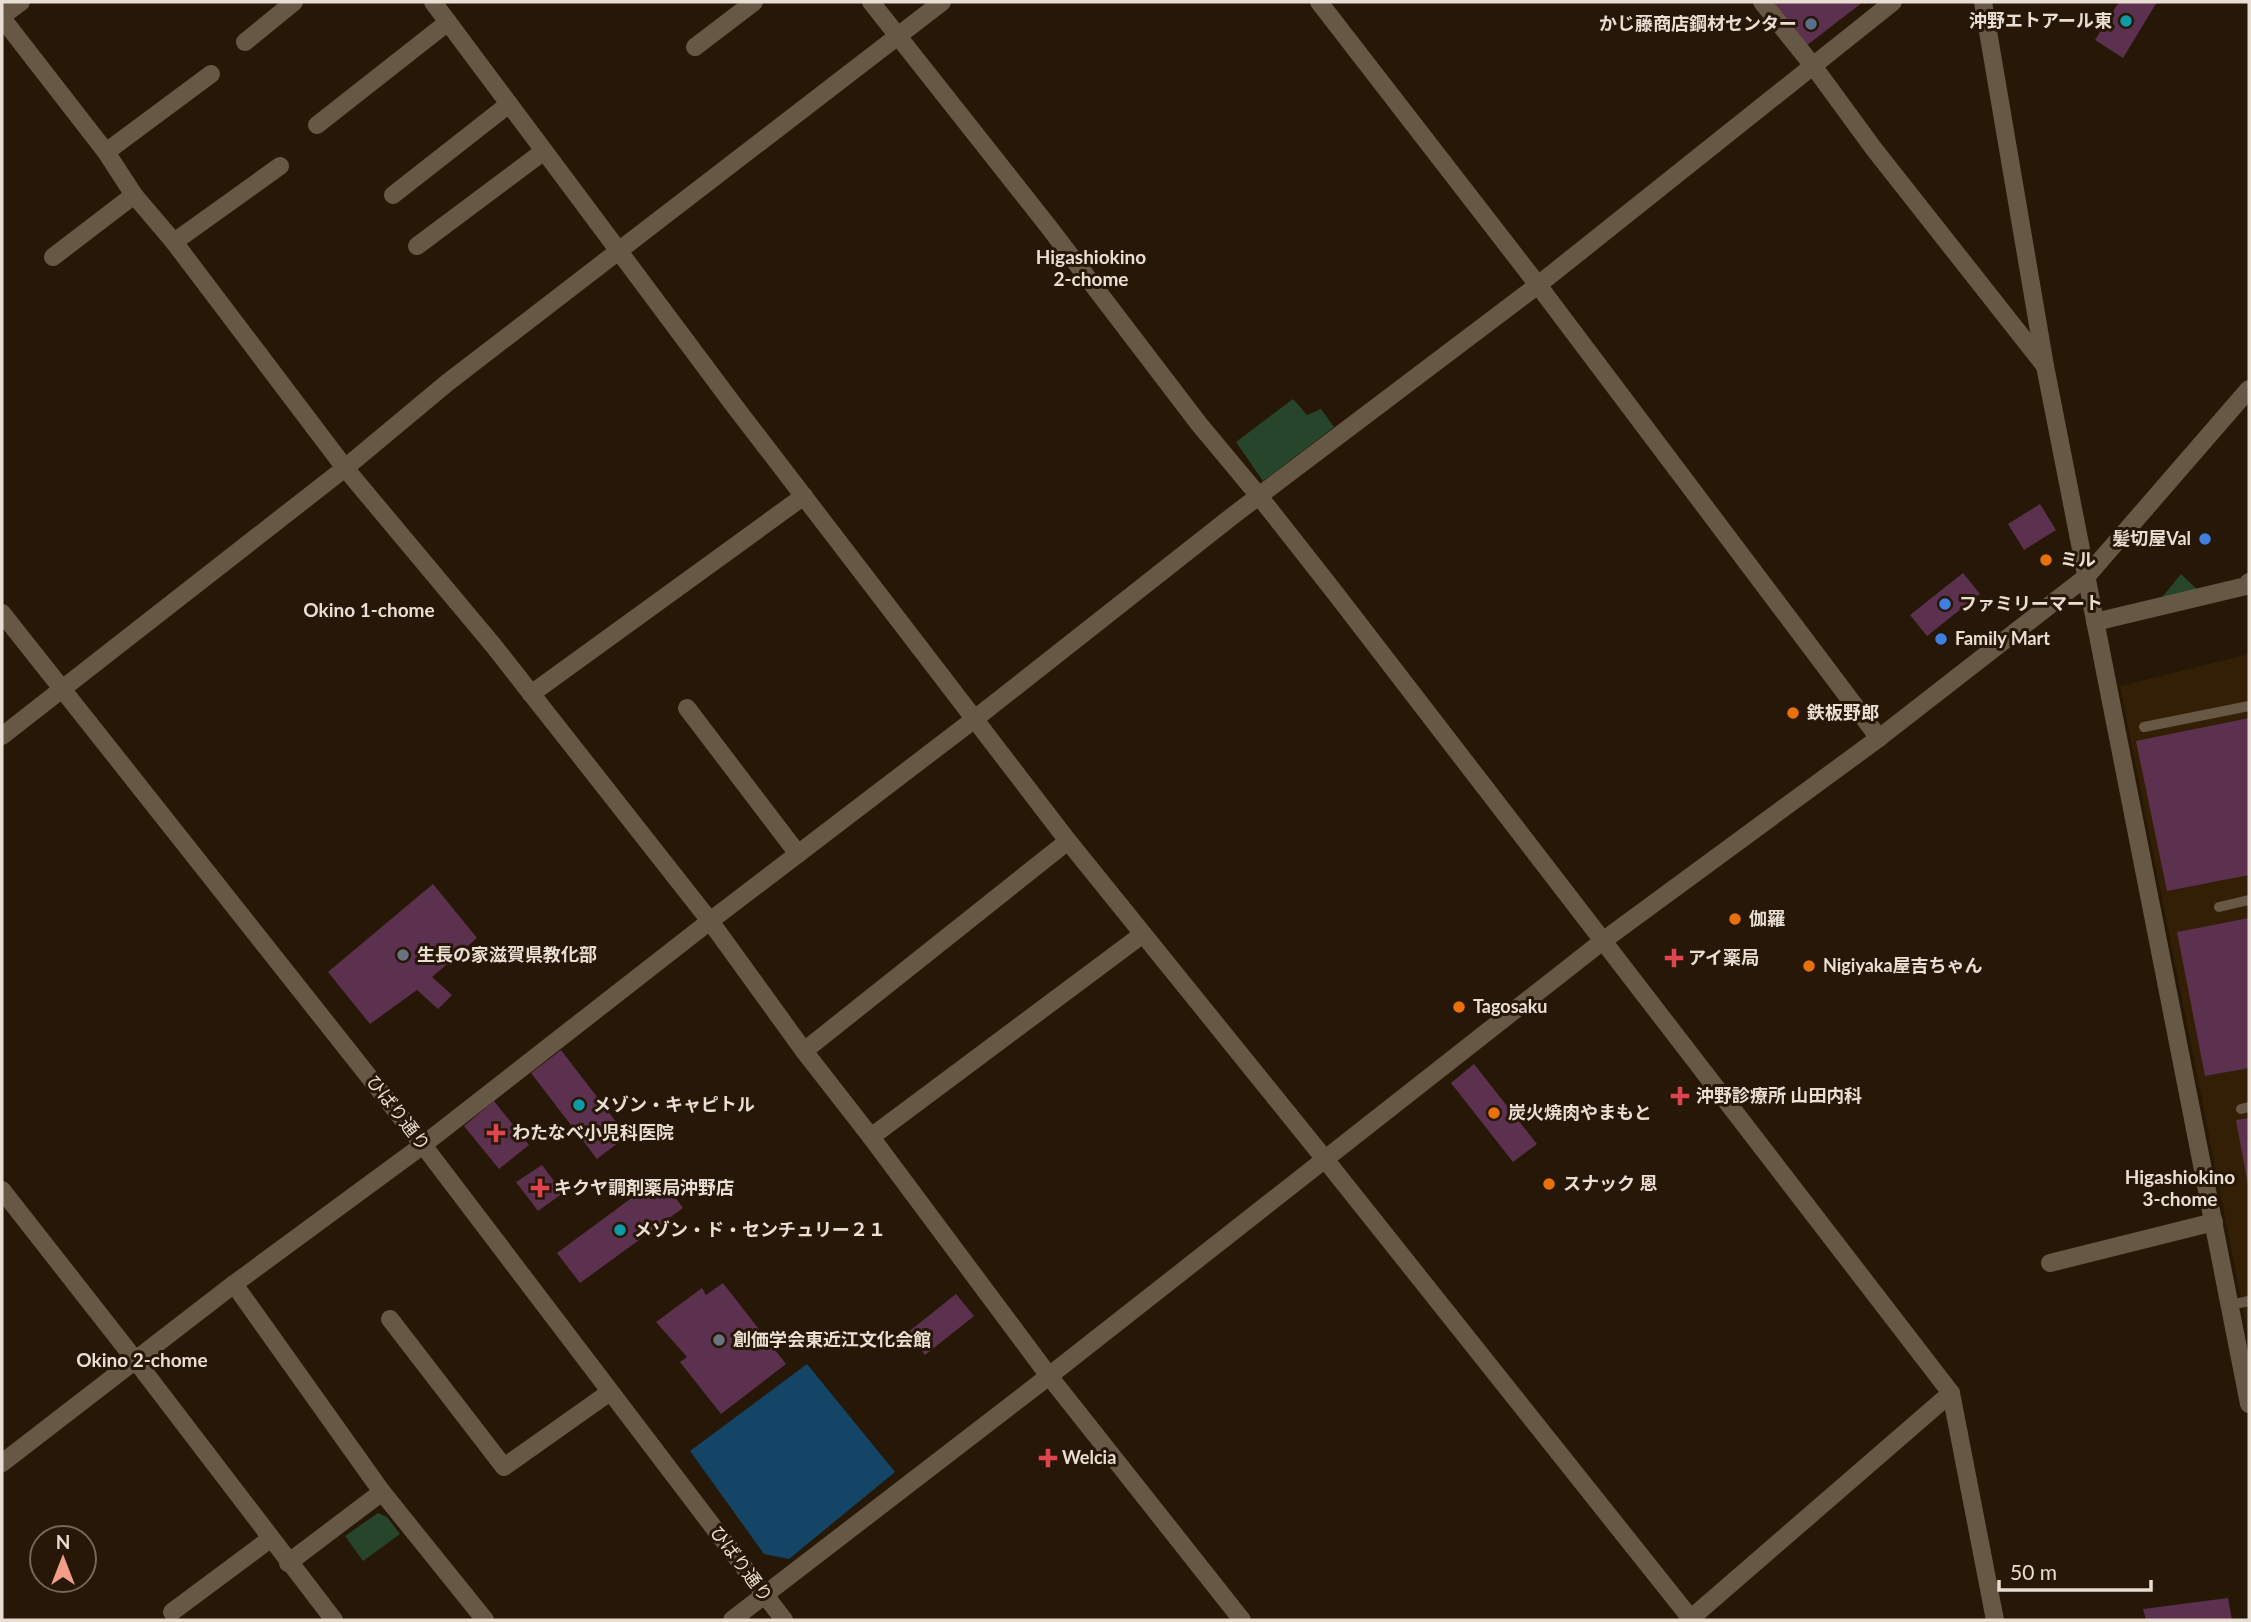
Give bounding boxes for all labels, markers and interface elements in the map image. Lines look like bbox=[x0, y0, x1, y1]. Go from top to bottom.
place label: 沖野エトアール東 bbox=[1969, 9, 2112, 31]
place label: かじ藤商店鋼材センター bbox=[1599, 12, 1797, 34]
marker: 沖野エトアール東 bbox=[2118, 13, 2134, 29]
marker: かじ藤商店鋼材センター bbox=[1803, 16, 1819, 32]
district label: Higashiokino 2-chome bbox=[1036, 245, 1146, 290]
place label: 髪切屋Val bbox=[2112, 527, 2191, 549]
marker: 髪切屋Val bbox=[2197, 531, 2213, 547]
place label: ミル bbox=[2060, 548, 2096, 570]
marker: ミル bbox=[2038, 552, 2054, 568]
place label: ファミリーマート bbox=[1959, 592, 2103, 614]
marker: ファミリーマート bbox=[1937, 596, 1953, 612]
district label: Okino 1-chome bbox=[303, 598, 435, 621]
place label: Family Mart bbox=[1955, 627, 2050, 649]
marker: Family Mart bbox=[1933, 631, 1949, 647]
place label: 鉄板野郎 bbox=[1806, 701, 1879, 723]
marker: 鉄板野郎 bbox=[1785, 705, 1801, 721]
place label: 伽羅 bbox=[1749, 907, 1785, 929]
marker: 伽羅 bbox=[1727, 911, 1743, 927]
place label: 生長の家滋賀県教化部 bbox=[417, 943, 597, 965]
place label: アイ薬局 bbox=[1688, 946, 1759, 968]
marker: 生長の家滋賀県教化部 bbox=[395, 947, 411, 963]
marker: アイ薬局 bbox=[1666, 950, 1682, 966]
place label: Nigiyaka屋吉ちゃん bbox=[1823, 954, 1983, 976]
marker: Nigiyaka屋吉ちゃん bbox=[1801, 958, 1817, 974]
place label: Tagosaku bbox=[1473, 995, 1547, 1017]
marker: Tagosaku bbox=[1451, 999, 1467, 1015]
street label: ひばり通り bbox=[362, 1070, 435, 1155]
place label: 沖野診療所 山田内科 bbox=[1696, 1084, 1862, 1106]
marker: 沖野診療所 山田内科 bbox=[1670, 1086, 1690, 1106]
place label: メゾン・キャピトル bbox=[593, 1093, 755, 1115]
marker: メゾン・キャピトル bbox=[571, 1097, 587, 1113]
place label: 炭火焼肉やまもと bbox=[1508, 1101, 1652, 1123]
marker: 炭火焼肉やまもと bbox=[1486, 1105, 1502, 1121]
place label: わたなべ小児科医院 bbox=[512, 1121, 674, 1143]
marker: わたなべ小児科医院 bbox=[486, 1123, 506, 1143]
district label: Higashiokino 3-chome bbox=[2125, 1165, 2235, 1210]
place label: スナック 恩 bbox=[1563, 1172, 1657, 1194]
place label: キクヤ調剤薬局沖野店 bbox=[554, 1176, 734, 1198]
marker: スナック 恩 bbox=[1541, 1176, 1557, 1192]
marker: キクヤ調剤薬局沖野店 bbox=[532, 1180, 548, 1196]
place label: メゾン・ド・センチュリー２１ bbox=[634, 1218, 886, 1240]
marker: メゾン・ド・センチュリー２１ bbox=[612, 1222, 628, 1238]
place label: 創価学会東近江文化会館 bbox=[733, 1328, 931, 1350]
marker: 創価学会東近江文化会館 bbox=[711, 1332, 727, 1348]
district label: Okino 2-chome bbox=[76, 1348, 208, 1371]
place label: Welcia bbox=[1062, 1446, 1116, 1468]
marker: Welcia bbox=[1040, 1450, 1056, 1466]
street label: ひばり通り bbox=[706, 1521, 778, 1606]
north arrow bbox=[28, 1524, 98, 1594]
text: N bbox=[56, 1530, 70, 1553]
scale bar bbox=[1999, 1548, 2151, 1592]
text: 50 m bbox=[2010, 1559, 2057, 1584]

